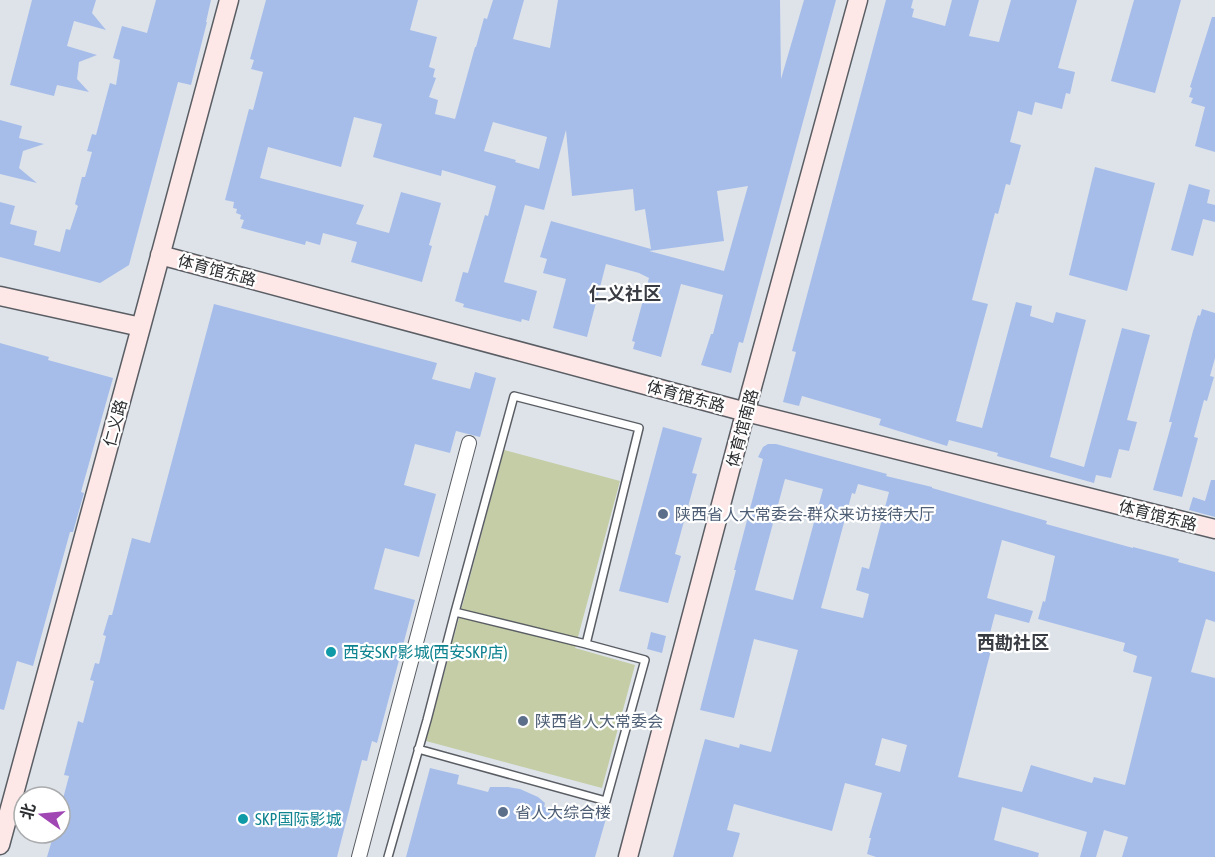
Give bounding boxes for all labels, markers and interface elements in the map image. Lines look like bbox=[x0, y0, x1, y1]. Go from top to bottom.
street label: 体育馆东路 bbox=[176, 251, 258, 289]
district label: 仁义社区 bbox=[589, 283, 661, 304]
street label: 体育馆东路 bbox=[645, 377, 727, 415]
street label: 体育馆南路 bbox=[723, 387, 761, 469]
street label: 仁义路 bbox=[100, 397, 130, 449]
street label: 体育馆东路 bbox=[1117, 497, 1199, 533]
place label: 陕西省人大常委会-群众来访接待大厅 bbox=[675, 505, 935, 523]
marker: 陕西省人大常委会-群众来访接待大厅 bbox=[656, 507, 670, 521]
district label: 西勘社区 bbox=[977, 632, 1049, 653]
place label: 西安SKP影城(西安SKP店) bbox=[343, 643, 508, 662]
marker: 西安SKP影城(西安SKP店) bbox=[324, 645, 338, 659]
place label: 陕西省人大常委会 bbox=[535, 712, 663, 730]
marker: 陕西省人大常委会 bbox=[516, 714, 530, 728]
north arrow bbox=[12, 785, 72, 845]
text: 北 bbox=[17, 801, 38, 821]
place label: 省人大综合楼 bbox=[515, 803, 611, 821]
marker: 省人大综合楼 bbox=[496, 805, 510, 819]
place label: SKP国际影城 bbox=[255, 810, 341, 828]
marker: SKP国际影城 bbox=[236, 812, 250, 826]

